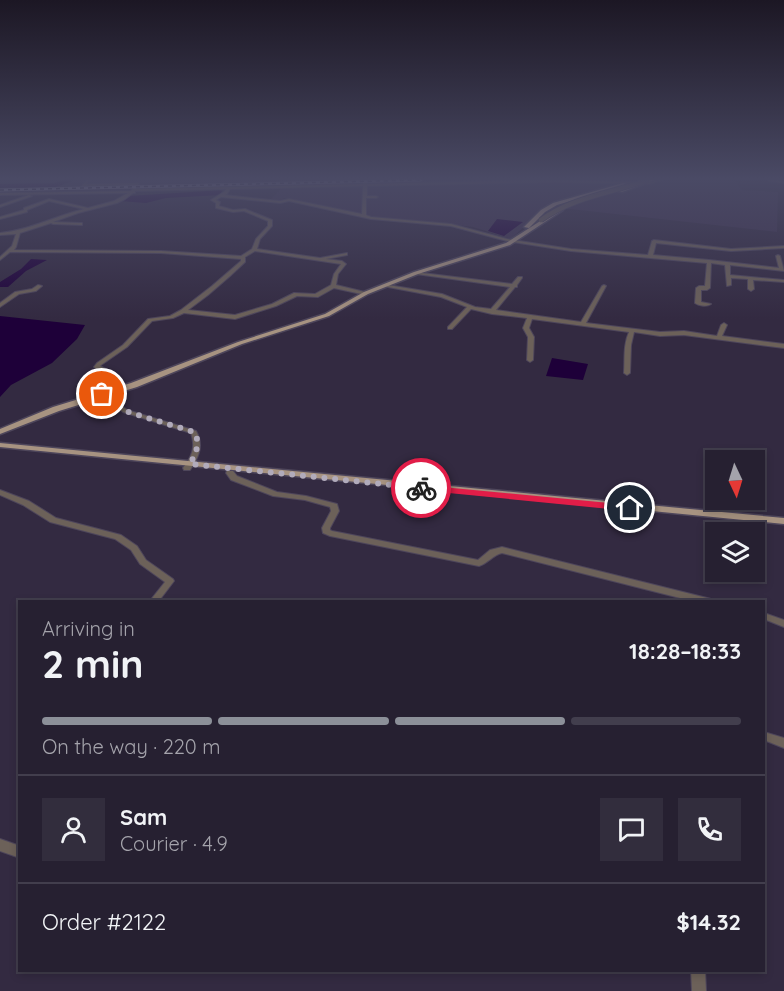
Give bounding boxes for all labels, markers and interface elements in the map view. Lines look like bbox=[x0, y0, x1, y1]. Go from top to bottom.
pin bbox=[76, 368, 127, 419]
icon: bag bbox=[85, 377, 118, 410]
north arrow bbox=[705, 450, 765, 510]
map controls bbox=[705, 450, 765, 582]
courier bbox=[391, 458, 451, 518]
icon: bike bbox=[405, 472, 438, 505]
pin bbox=[604, 482, 655, 533]
icon: home bbox=[613, 491, 646, 524]
button: layers bbox=[705, 522, 765, 582]
text: Arriving in bbox=[42, 616, 135, 641]
text: 18:28–18:33 bbox=[629, 637, 741, 665]
text: 2 min bbox=[42, 639, 144, 688]
text: On the way · 220 m bbox=[42, 734, 220, 759]
button: person bbox=[42, 798, 105, 861]
button: chat bbox=[600, 798, 663, 861]
button: phone bbox=[678, 798, 741, 861]
text: Sam bbox=[120, 803, 167, 831]
text: Courier · 4.9 bbox=[120, 831, 228, 856]
text: Order #2122 bbox=[42, 908, 166, 936]
text: $14.32 bbox=[677, 908, 741, 936]

